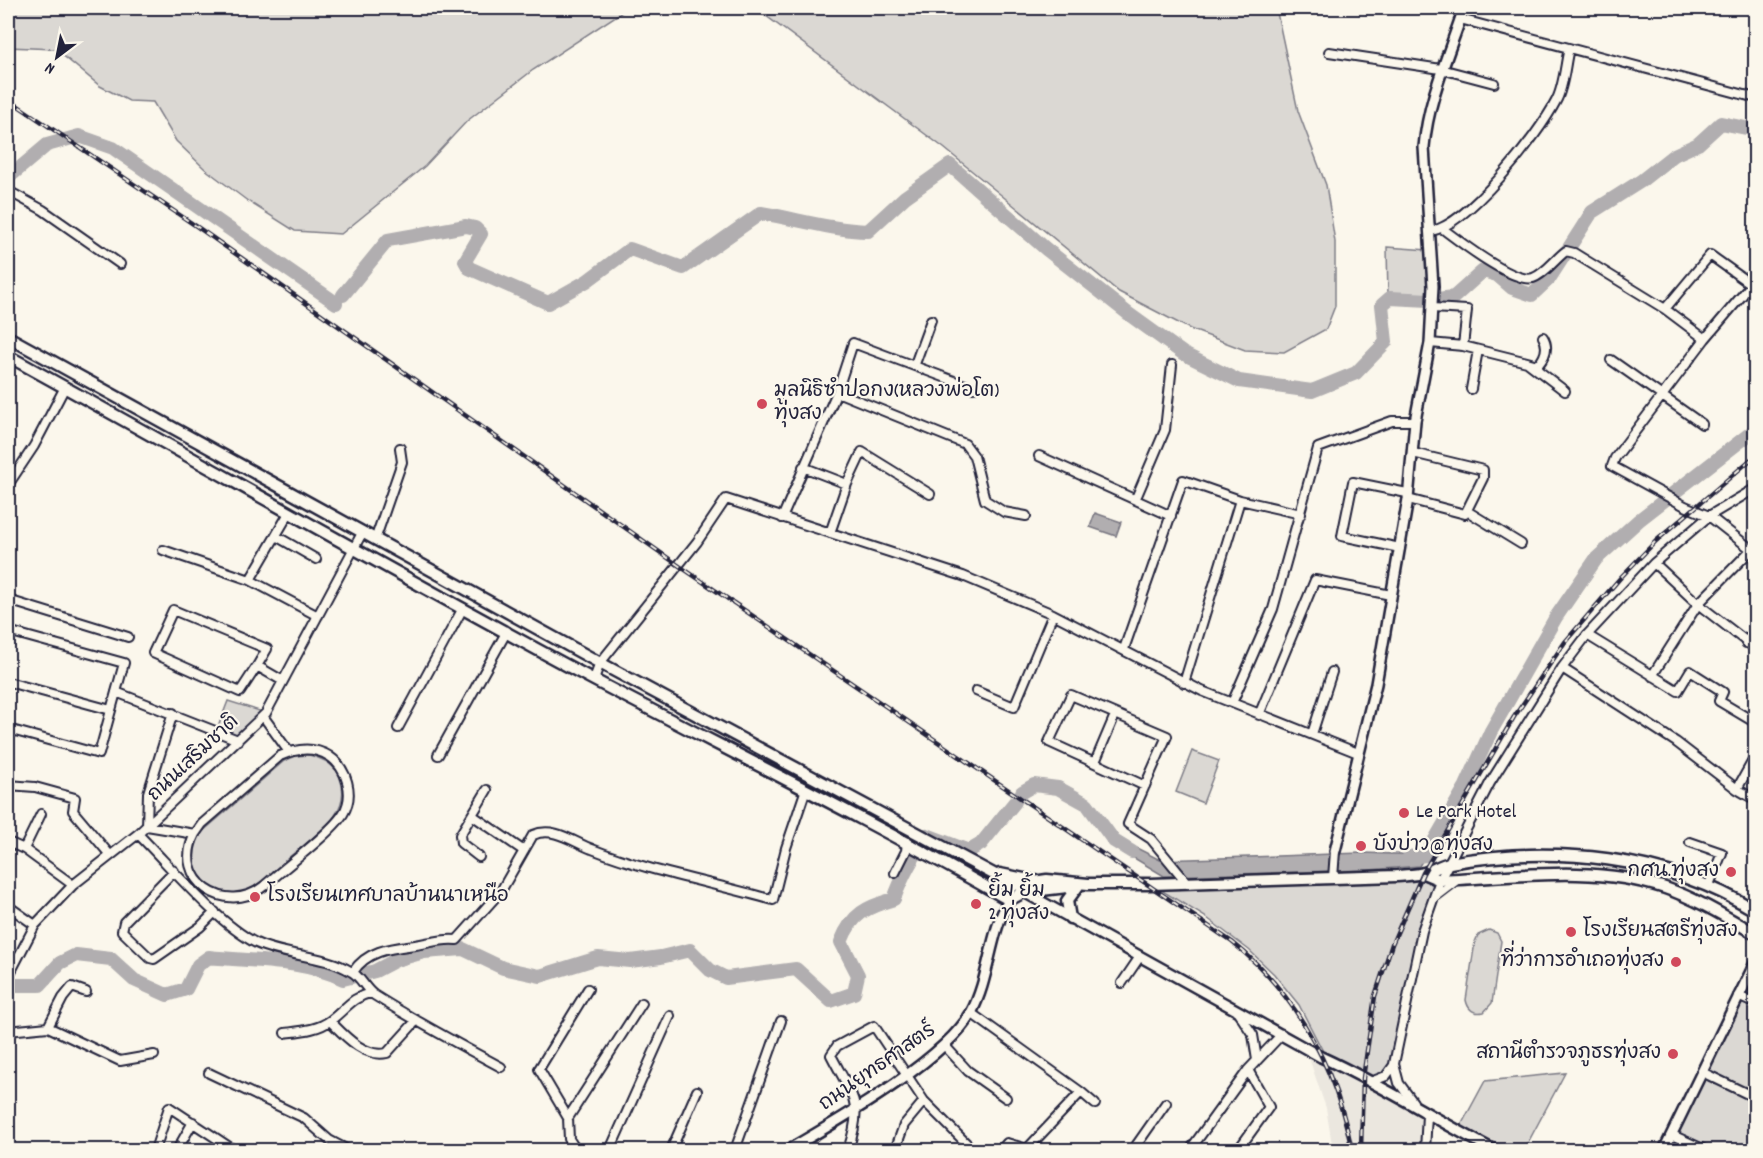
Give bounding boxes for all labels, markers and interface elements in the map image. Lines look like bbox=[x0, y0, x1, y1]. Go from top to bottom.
north arrow bbox=[27, 27, 87, 87]
text: N bbox=[41, 56, 60, 79]
place label: มูลนิธิซำปอกง(หลวงพ่อโต) ทุ่งสง bbox=[774, 376, 999, 429]
marker: มูลนิธิซำปอกง(หลวงพ่อโต) ทุ่งสง bbox=[755, 397, 769, 411]
street label: ถนนเสริมชาติ bbox=[141, 708, 246, 809]
place label: Le Park Hotel bbox=[1416, 799, 1517, 827]
marker: Le Park Hotel bbox=[1397, 806, 1411, 820]
place label: บังบ่าว@ทุ่งสง bbox=[1373, 830, 1493, 860]
marker: บังบ่าว@ทุ่งสง bbox=[1354, 839, 1368, 853]
place label: กศน.ทุ่งสง bbox=[1627, 856, 1719, 886]
marker: กศน.ทุ่งสง bbox=[1724, 865, 1738, 879]
place label: ยิ้ม ยิ้ม 2 ทุ่งสง bbox=[988, 871, 1049, 929]
place label: โรงเรียนเทศบาลบ้านนาเหนือ bbox=[267, 881, 509, 911]
marker: โรงเรียนเทศบาลบ้านนาเหนือ bbox=[248, 890, 262, 904]
marker: ยิ้ม ยิ้ม 2 ทุ่งสง bbox=[969, 897, 983, 911]
place label: โรงเรียนสตรีทุ่งสง bbox=[1583, 916, 1738, 946]
marker: โรงเรียนสตรีทุ่งสง bbox=[1564, 925, 1578, 939]
place label: ที่ว่าการอำเถอทุ่งสง bbox=[1500, 940, 1664, 976]
marker: ที่ว่าการอำเถอทุ่งสง bbox=[1669, 955, 1683, 969]
street label: ถนนยุทธศาสตร์ bbox=[813, 1015, 943, 1119]
place label: สถานีตำรวจภูธรทุ่งสง bbox=[1476, 1038, 1661, 1068]
marker: สถานีตำรวจภูธรทุ่งสง bbox=[1666, 1047, 1680, 1061]

